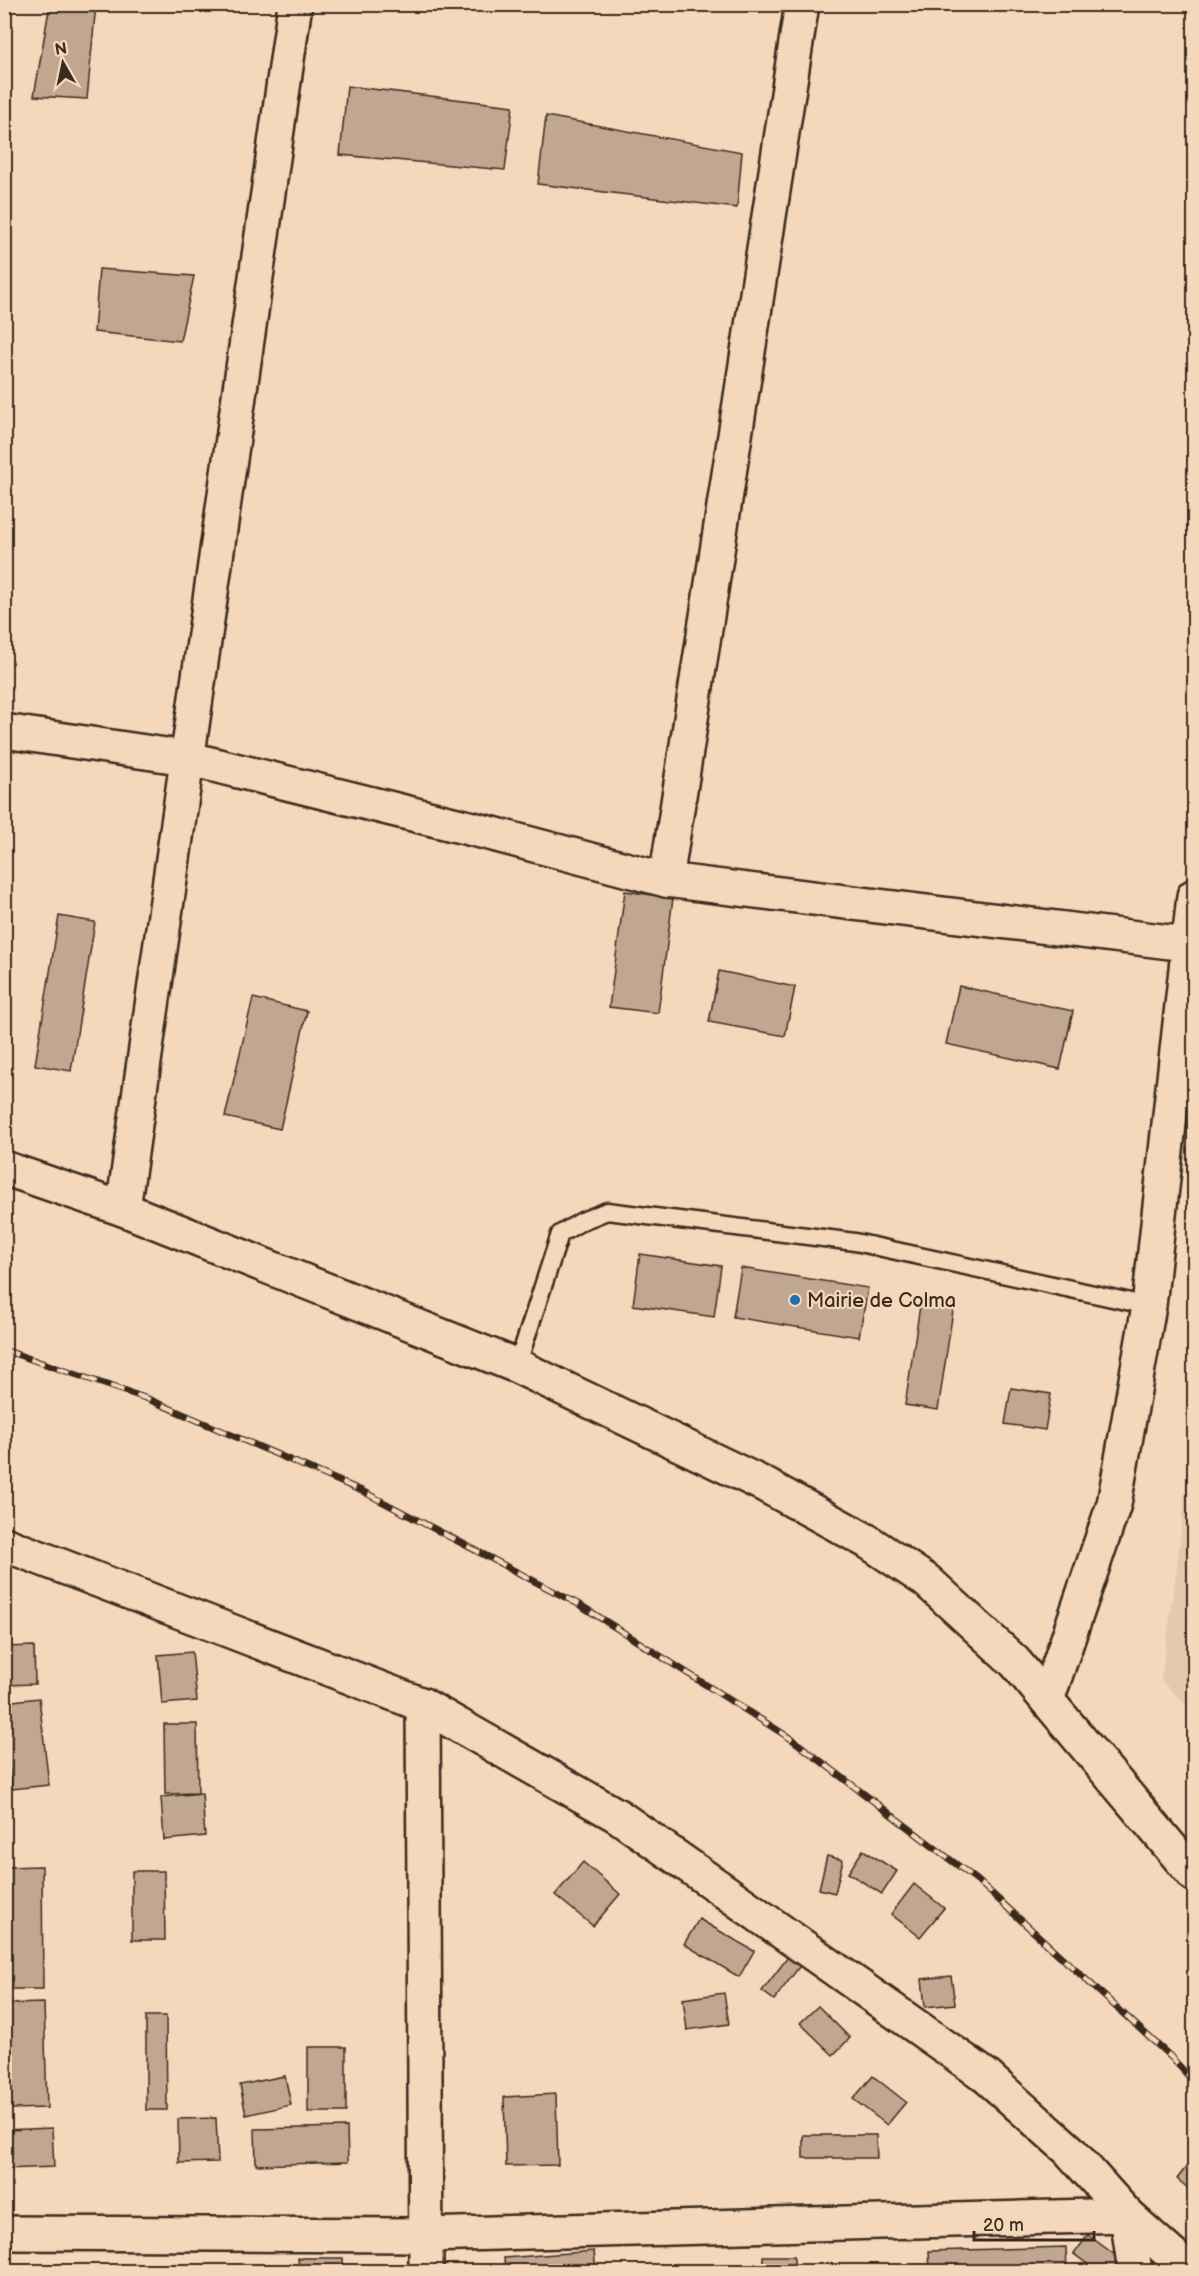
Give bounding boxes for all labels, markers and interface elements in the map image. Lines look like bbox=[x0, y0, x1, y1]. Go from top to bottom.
north arrow bbox=[33, 33, 93, 93]
text: N bbox=[53, 39, 68, 60]
place label: Mairie de Colma bbox=[807, 1289, 956, 1313]
marker: Mairie de Colma bbox=[788, 1293, 802, 1307]
scale bar bbox=[974, 2204, 1094, 2242]
text: 20 m bbox=[983, 2215, 1024, 2236]

